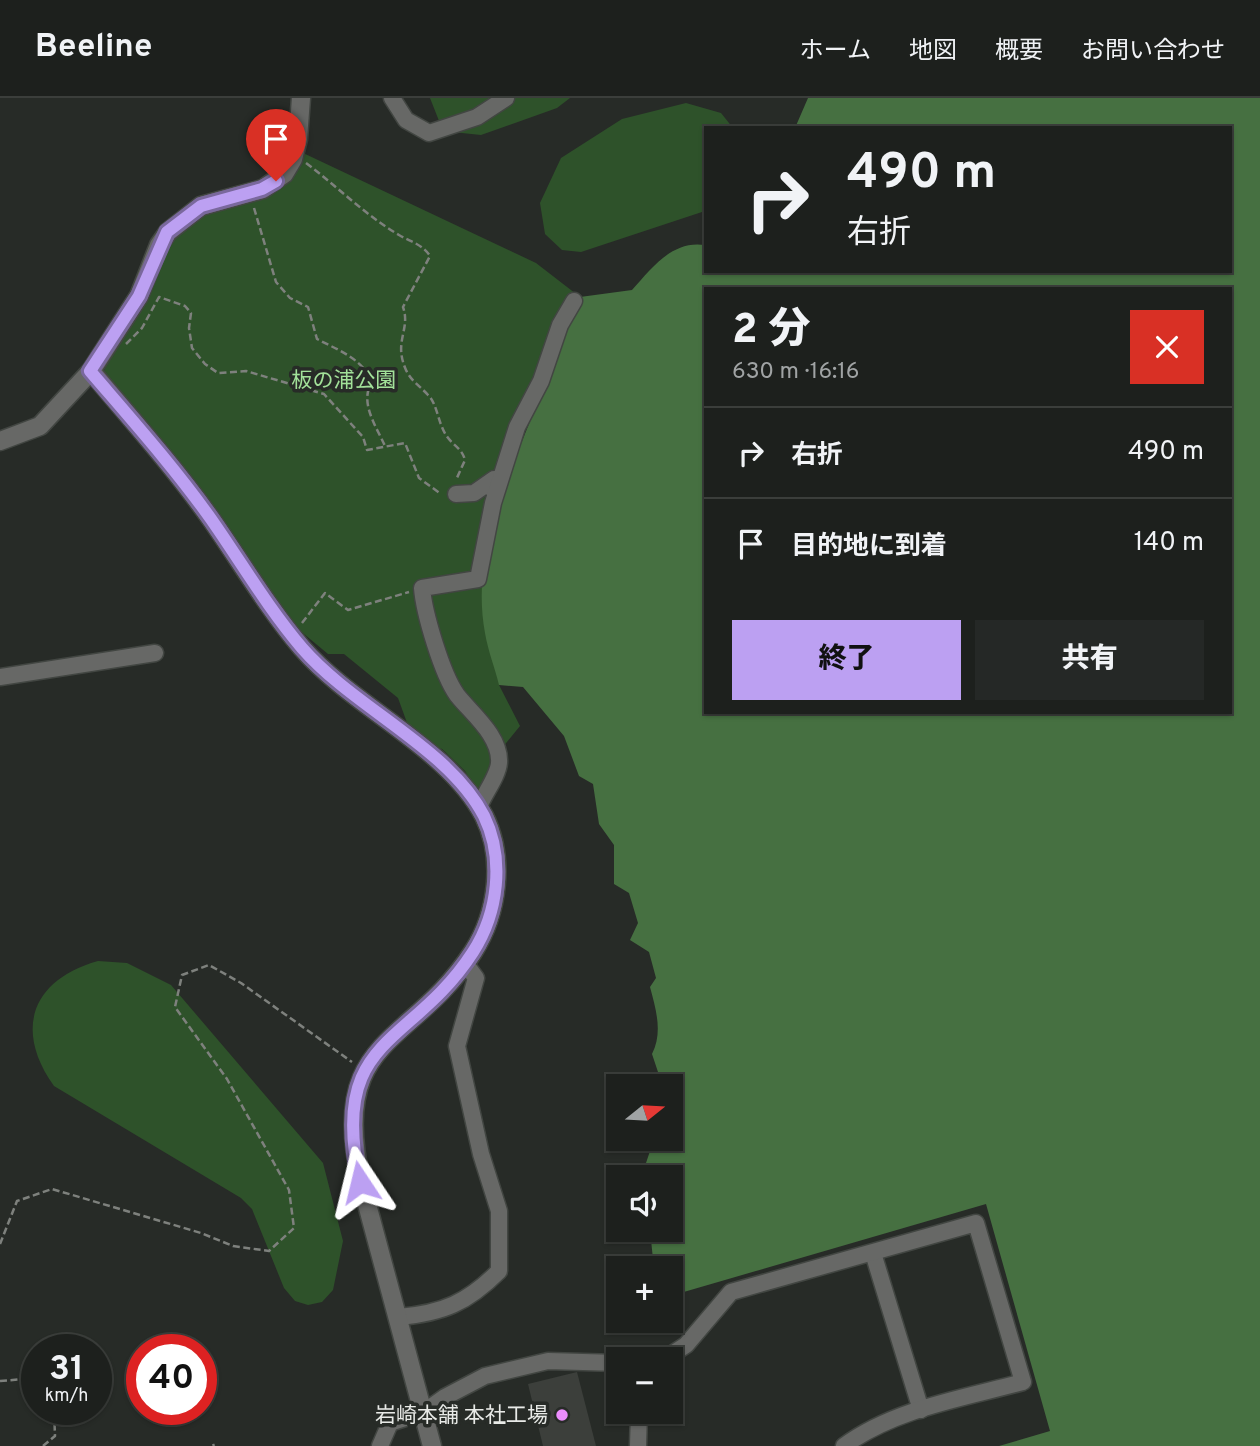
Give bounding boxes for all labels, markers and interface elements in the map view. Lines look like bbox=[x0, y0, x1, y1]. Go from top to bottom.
text: Beeline bbox=[35, 27, 152, 69]
text: ホーム bbox=[800, 37, 871, 67]
text: 地図 bbox=[909, 37, 957, 67]
text: 概要 bbox=[995, 37, 1043, 67]
text: お問い合わせ bbox=[1081, 37, 1225, 67]
pin bbox=[246, 109, 306, 181]
icon: arrive bbox=[257, 120, 295, 158]
text: 490 m bbox=[847, 144, 996, 206]
icon: right bbox=[732, 154, 823, 245]
text: 右折 bbox=[847, 214, 911, 254]
text: 2 分 bbox=[732, 305, 810, 358]
button: close bbox=[1130, 310, 1204, 384]
text: 630 m · 16:16 bbox=[732, 358, 860, 387]
park label: 板の浦公園 bbox=[292, 368, 397, 395]
icon: right bbox=[732, 434, 770, 472]
text: 490 m bbox=[1128, 436, 1204, 469]
text: 右折 bbox=[791, 440, 843, 473]
icon: arrive bbox=[732, 525, 770, 563]
text: 140 m bbox=[1134, 527, 1204, 560]
text: 目的地に到着 bbox=[791, 531, 947, 564]
button: 終了 bbox=[732, 620, 961, 700]
button: 共有 bbox=[975, 620, 1204, 700]
north arrow bbox=[606, 1074, 682, 1152]
map controls bbox=[606, 1074, 683, 1424]
position arrow bbox=[323, 1145, 397, 1219]
button: sound bbox=[606, 1165, 683, 1242]
button: + bbox=[606, 1256, 683, 1333]
speed limit sign: 40 bbox=[126, 1334, 217, 1425]
button: − bbox=[606, 1347, 683, 1424]
text: 31 bbox=[49, 1348, 84, 1392]
text: km/h bbox=[45, 1385, 88, 1408]
place label: 岩崎本舗 本社工場 bbox=[375, 1403, 548, 1430]
marker: 岩崎本舗 本社工場 bbox=[554, 1407, 570, 1423]

